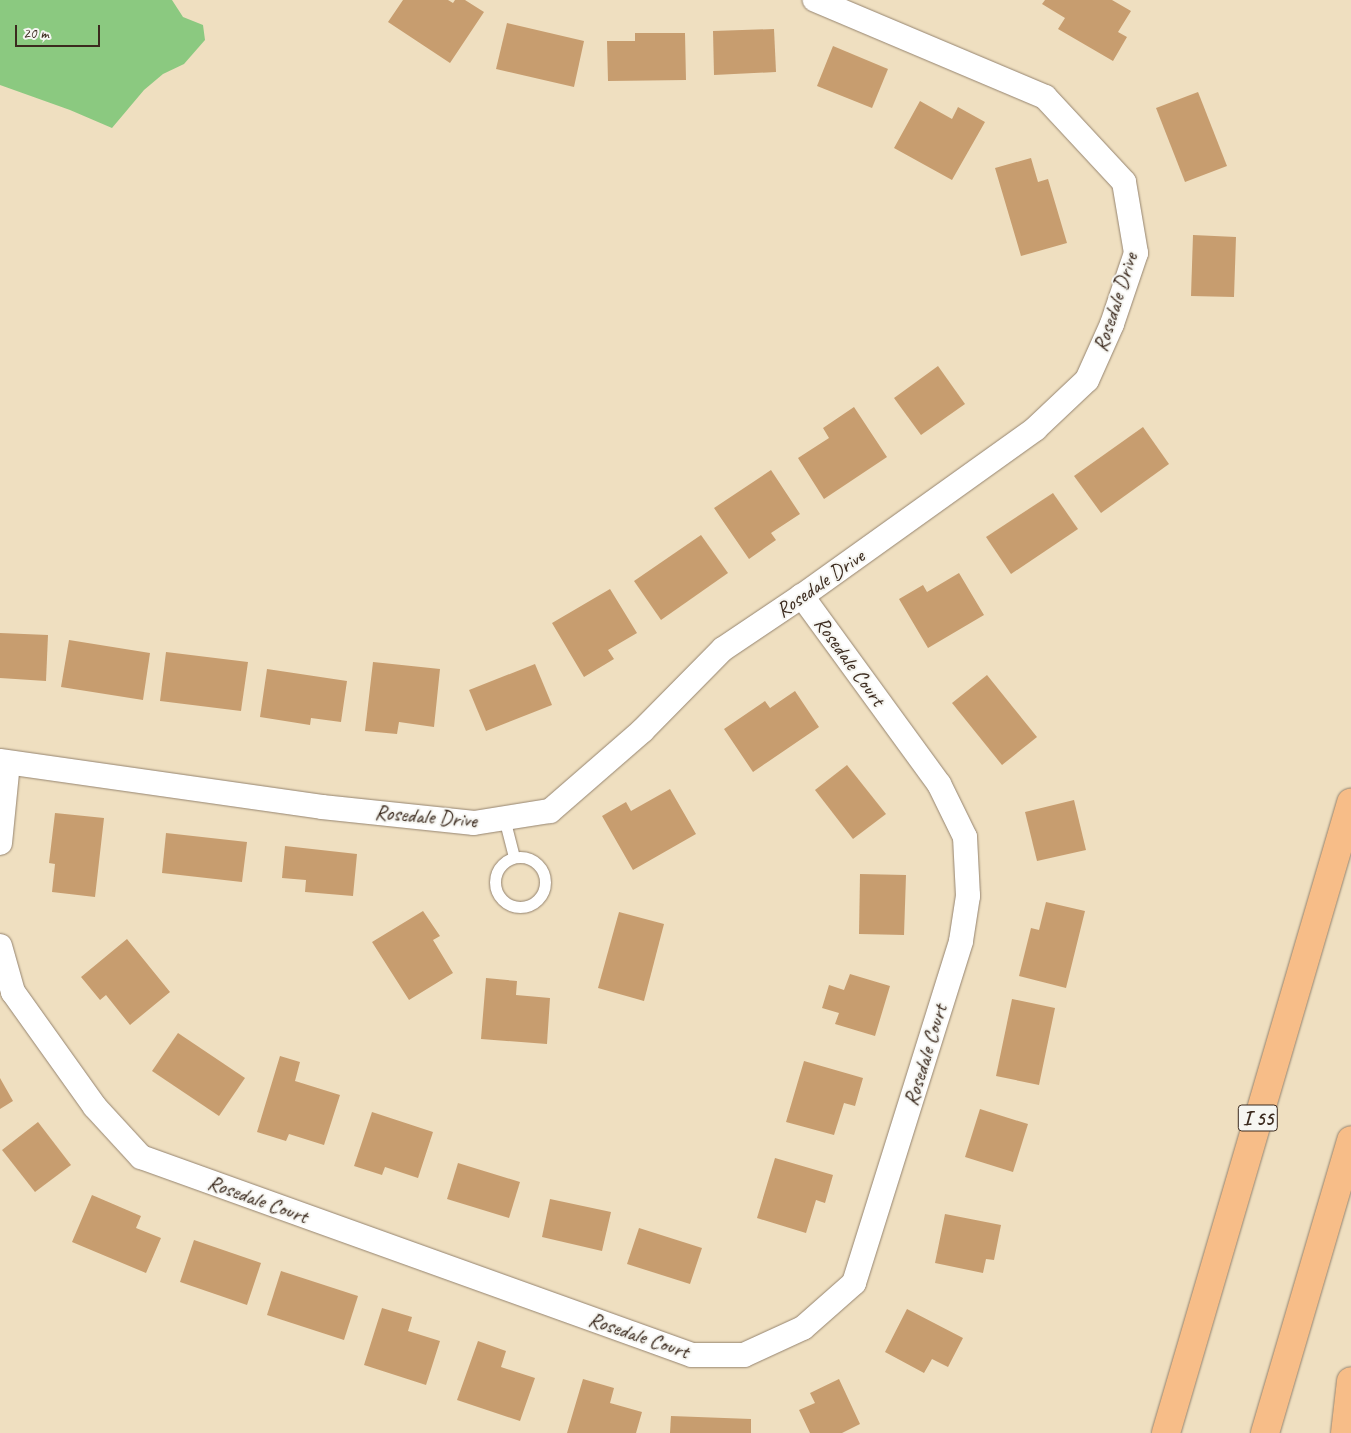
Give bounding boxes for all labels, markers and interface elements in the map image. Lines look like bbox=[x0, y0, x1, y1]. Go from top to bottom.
scale bar bbox=[18, 15, 102, 47]
text: 20 m bbox=[23, 24, 49, 43]
street label: Rosedale Drive bbox=[1087, 249, 1143, 355]
street label: Rosedale Drive bbox=[771, 543, 869, 623]
street label: Rosedale Court bbox=[809, 611, 891, 711]
street label: Rosedale Drive bbox=[374, 799, 478, 833]
street label: Rosedale Court bbox=[898, 1001, 952, 1109]
road number: I 55 bbox=[1237, 1100, 1279, 1136]
street label: Rosedale Court bbox=[205, 1169, 311, 1229]
street label: Rosedale Court bbox=[586, 1306, 692, 1364]

